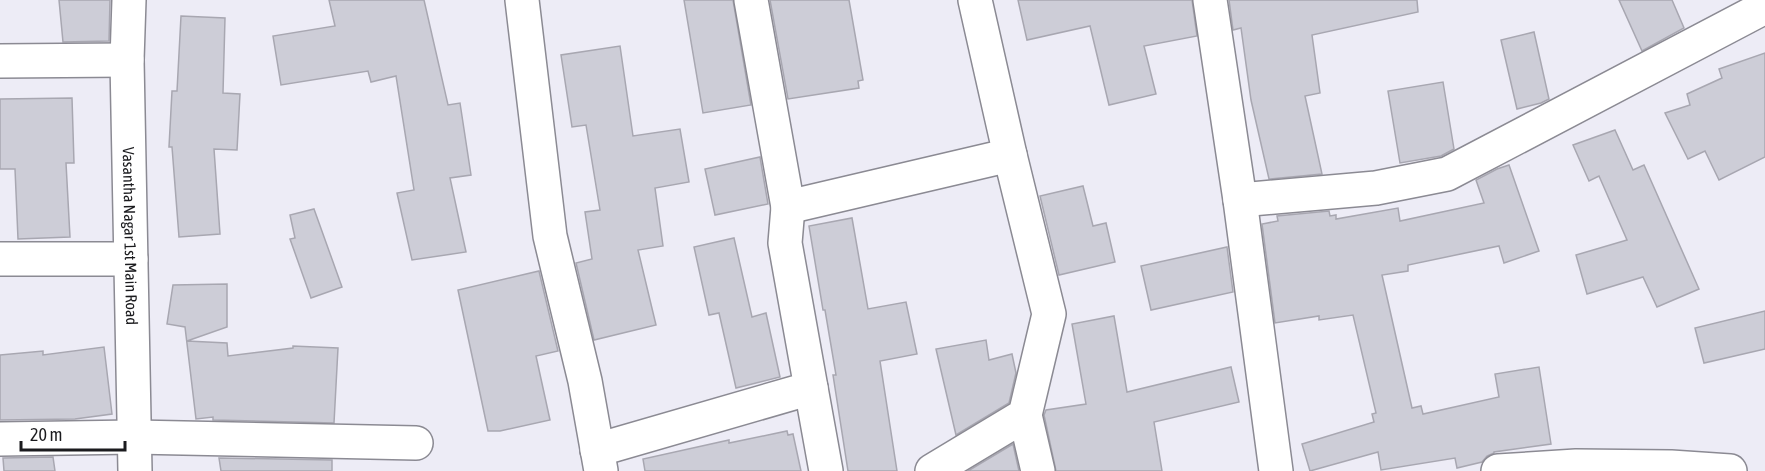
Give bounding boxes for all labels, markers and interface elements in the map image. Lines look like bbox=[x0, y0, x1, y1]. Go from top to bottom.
street label: Vasantha Nagar 1st Main Road bbox=[120, 147, 141, 325]
scale bar bbox=[21, 414, 124, 452]
text: 20 m bbox=[30, 424, 62, 445]

